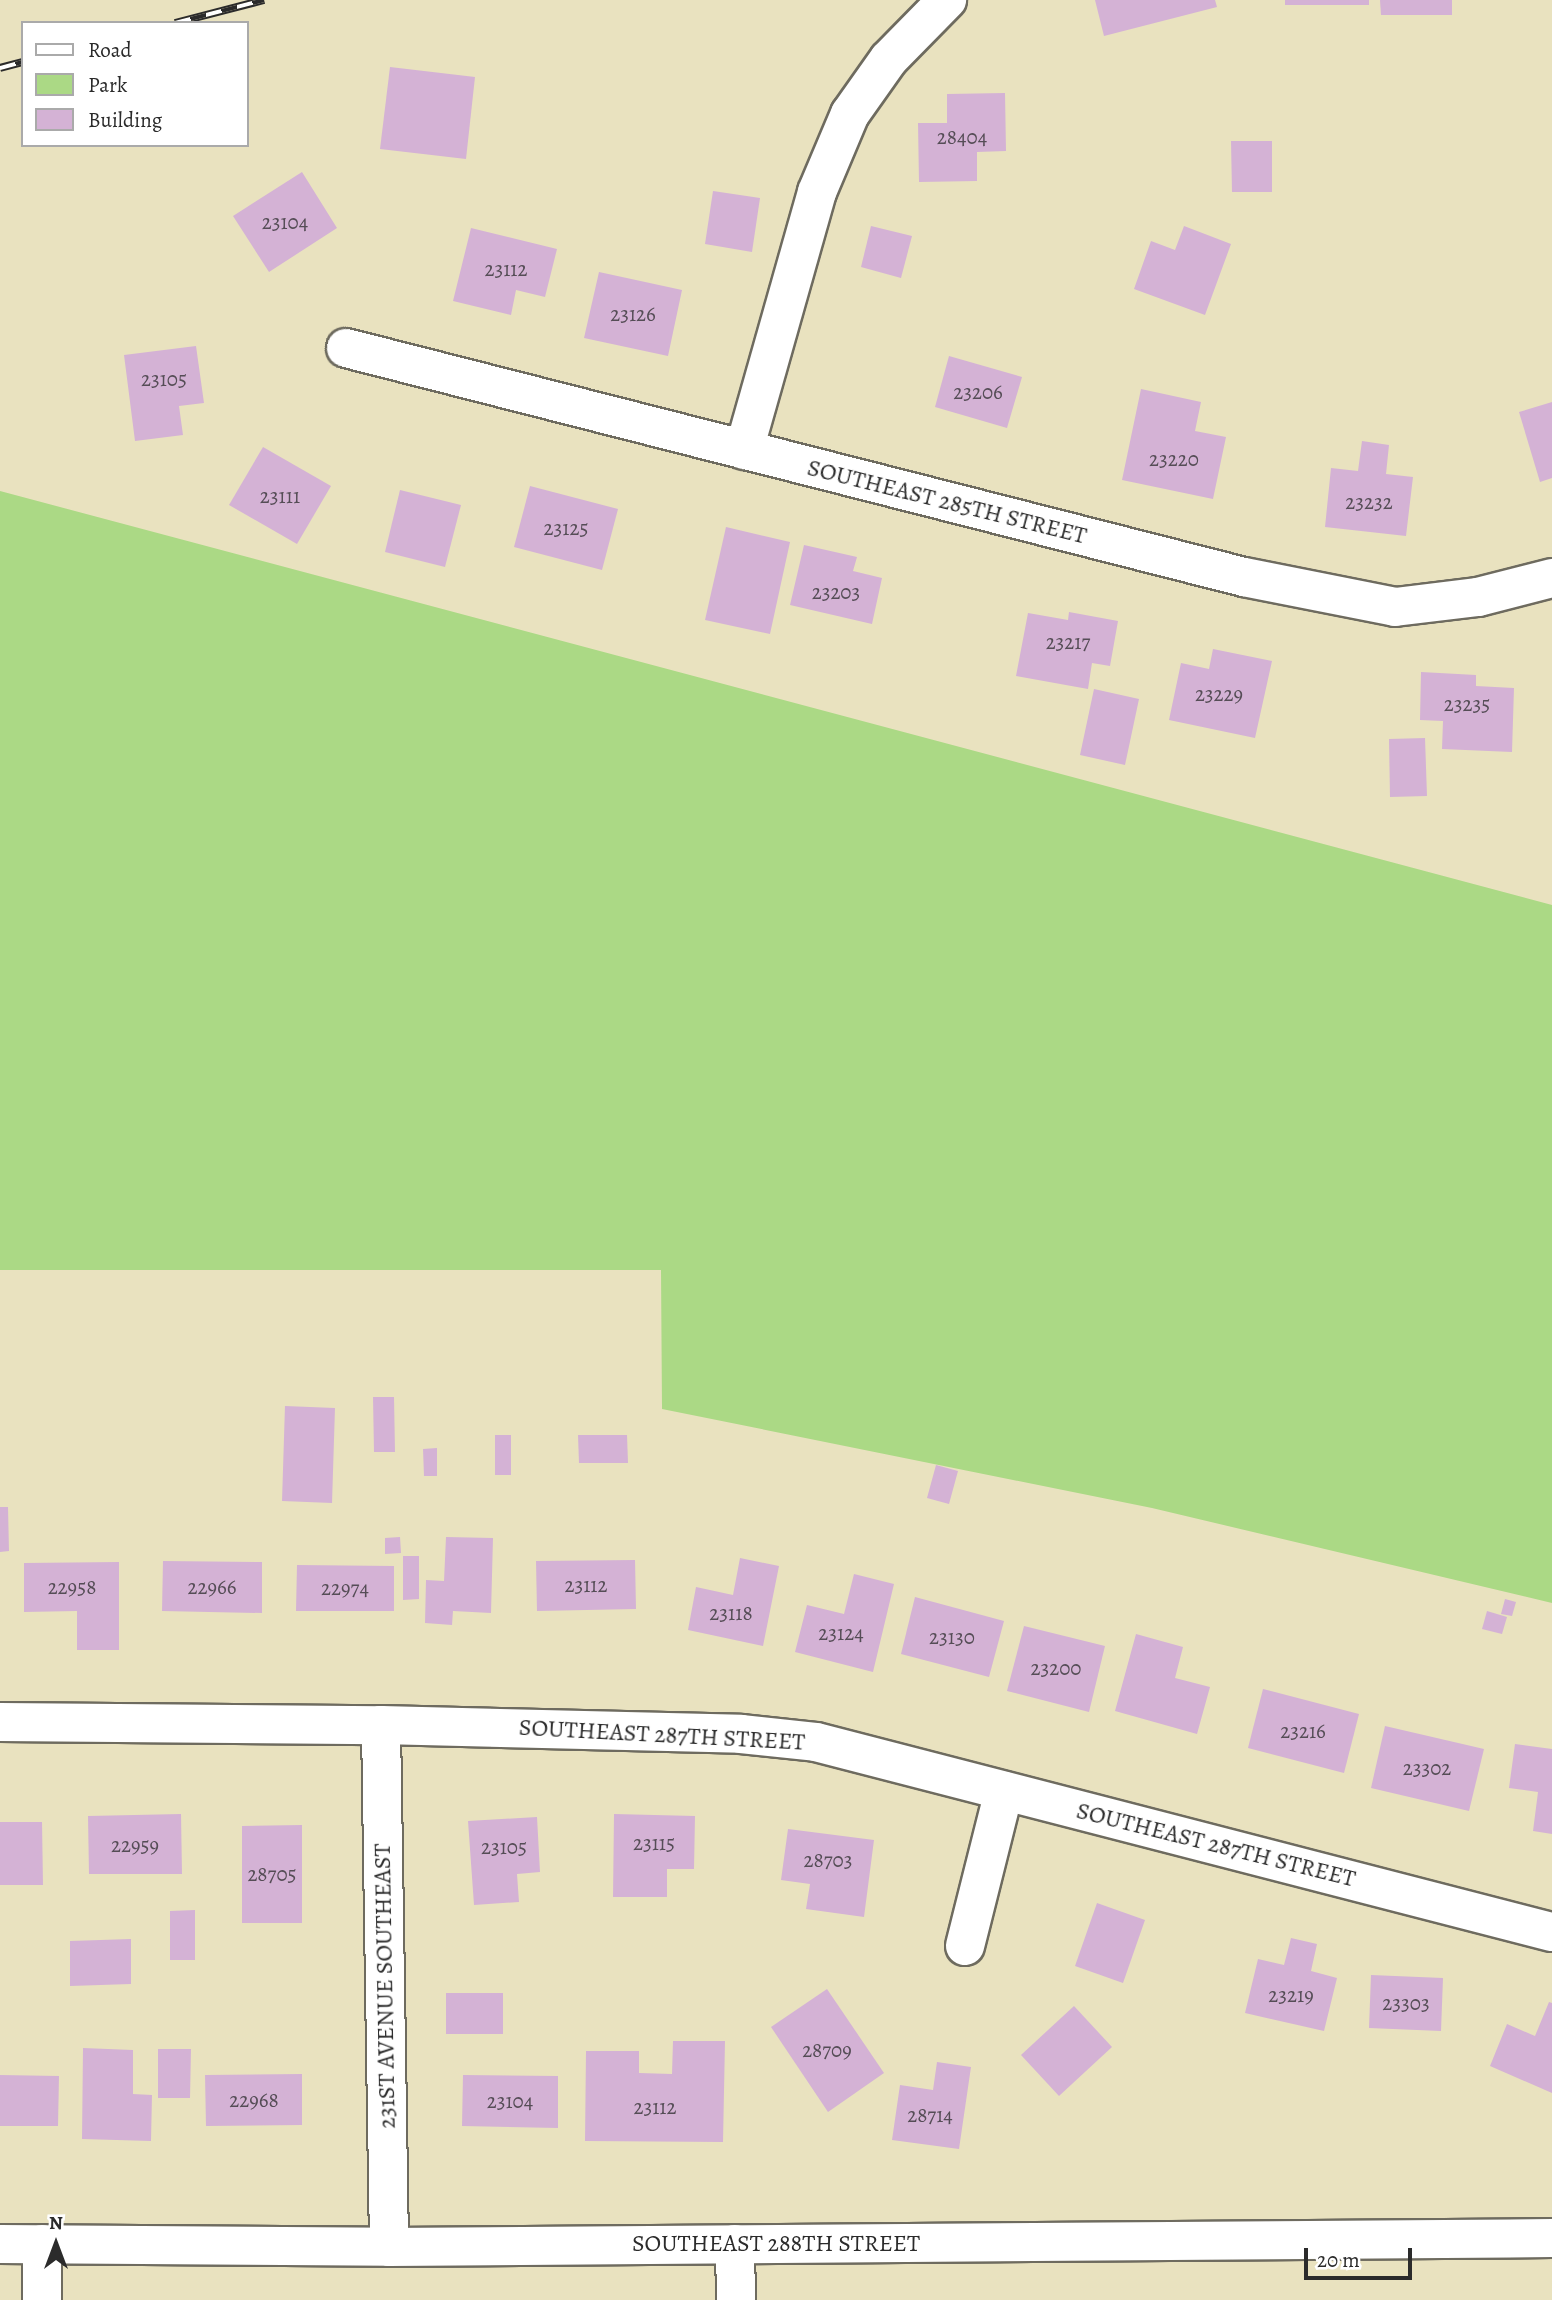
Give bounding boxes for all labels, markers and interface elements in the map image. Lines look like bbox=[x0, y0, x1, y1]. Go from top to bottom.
legend bbox=[21, 21, 248, 147]
text: Road bbox=[88, 36, 132, 64]
text: Park bbox=[88, 71, 127, 99]
text: Building bbox=[88, 106, 162, 134]
house number: 28404 bbox=[937, 124, 987, 150]
house number: 23104 bbox=[262, 209, 308, 235]
house number: 23112 bbox=[484, 256, 528, 282]
house number: 23126 bbox=[610, 301, 656, 327]
house number: 23105 bbox=[141, 366, 187, 392]
house number: 23206 bbox=[953, 379, 1003, 405]
house number: 23220 bbox=[1149, 446, 1199, 472]
street label: SOUTHEAST 285TH STREET bbox=[804, 453, 1090, 551]
house number: 23111 bbox=[260, 483, 300, 509]
house number: 23232 bbox=[1345, 489, 1393, 515]
house number: 23125 bbox=[544, 515, 588, 541]
house number: 23203 bbox=[812, 579, 860, 605]
house number: 23217 bbox=[1046, 629, 1090, 655]
house number: 23229 bbox=[1195, 681, 1243, 707]
house number: 23235 bbox=[1444, 691, 1490, 717]
house number: 23112 bbox=[564, 1572, 608, 1598]
house number: 22958 bbox=[48, 1574, 96, 1600]
house number: 22966 bbox=[188, 1574, 236, 1600]
house number: 22974 bbox=[321, 1575, 369, 1601]
house number: 23118 bbox=[709, 1600, 753, 1626]
house number: 23124 bbox=[818, 1620, 864, 1646]
house number: 23130 bbox=[929, 1624, 975, 1650]
house number: 23200 bbox=[1030, 1655, 1082, 1681]
street label: SOUTHEAST 287TH STREET bbox=[518, 1713, 806, 1757]
house number: 23216 bbox=[1280, 1718, 1326, 1744]
house number: 23302 bbox=[1403, 1755, 1451, 1781]
street label: SOUTHEAST 287TH STREET bbox=[1073, 1796, 1359, 1894]
house number: 23115 bbox=[633, 1830, 675, 1856]
house number: 22959 bbox=[111, 1832, 159, 1858]
house number: 23105 bbox=[481, 1834, 527, 1860]
street label: 231ST AVENUE SOUTHEAST bbox=[368, 1843, 402, 2129]
house number: 28703 bbox=[804, 1847, 852, 1873]
house number: 28705 bbox=[247, 1861, 297, 1887]
house number: 23219 bbox=[1268, 1982, 1314, 2008]
house number: 23303 bbox=[1382, 1990, 1430, 2016]
house number: 28709 bbox=[802, 2037, 852, 2063]
house number: 22968 bbox=[229, 2087, 279, 2113]
house number: 23104 bbox=[487, 2088, 533, 2114]
house number: 23112 bbox=[633, 2094, 677, 2120]
house number: 28714 bbox=[907, 2102, 953, 2128]
north arrow bbox=[21, 2209, 91, 2279]
text: N bbox=[49, 2210, 63, 2236]
street label: SOUTHEAST 288TH STREET bbox=[632, 2230, 920, 2258]
scale bar bbox=[1307, 2234, 1416, 2278]
text: 20 m bbox=[1317, 2246, 1360, 2274]

